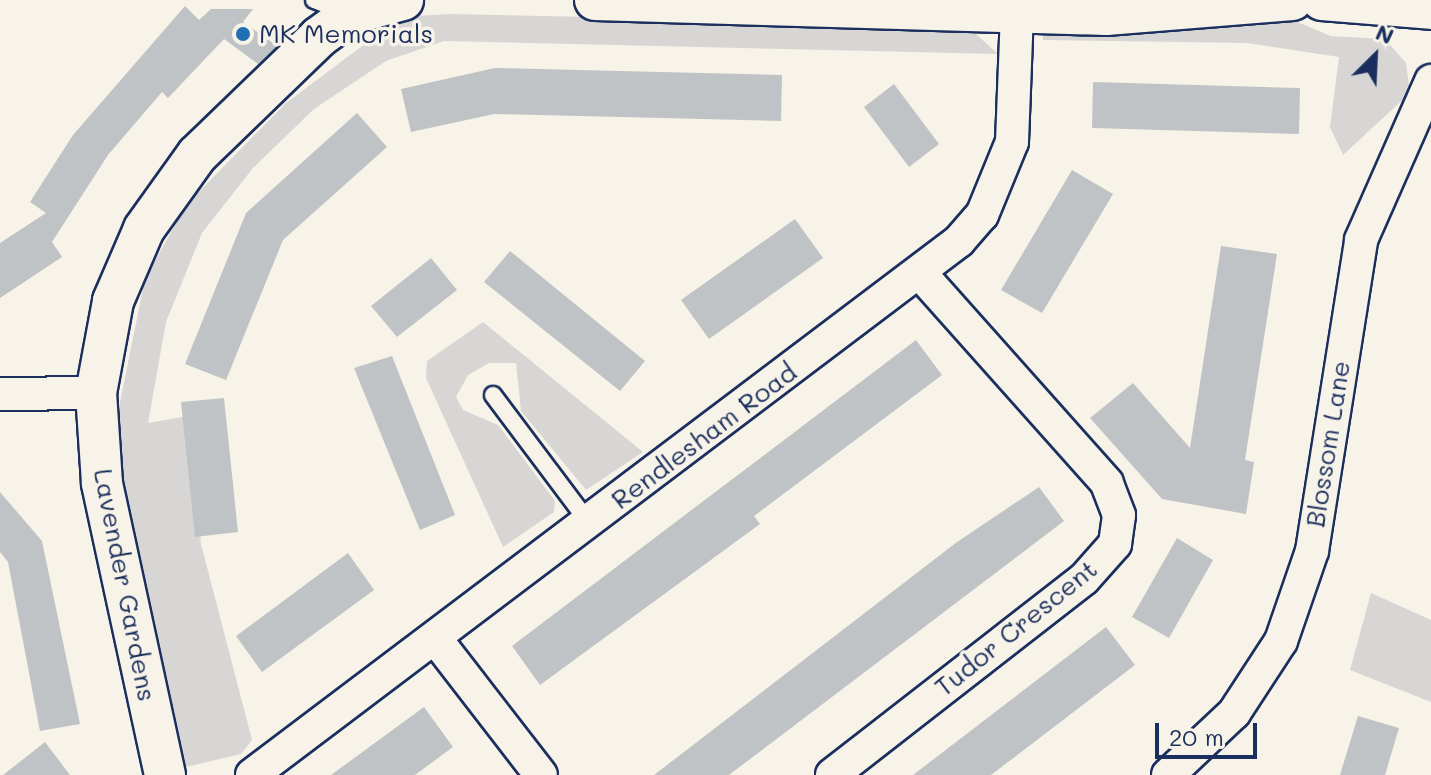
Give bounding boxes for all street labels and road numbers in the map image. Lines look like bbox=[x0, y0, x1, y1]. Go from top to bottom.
street label: Rendlesham Road bbox=[605, 356, 803, 516]
street label: Blossom Lane bbox=[1299, 358, 1357, 530]
street label: Lavender Gardens bbox=[87, 466, 163, 704]
street label: Tudor Crescent bbox=[929, 553, 1103, 703]

